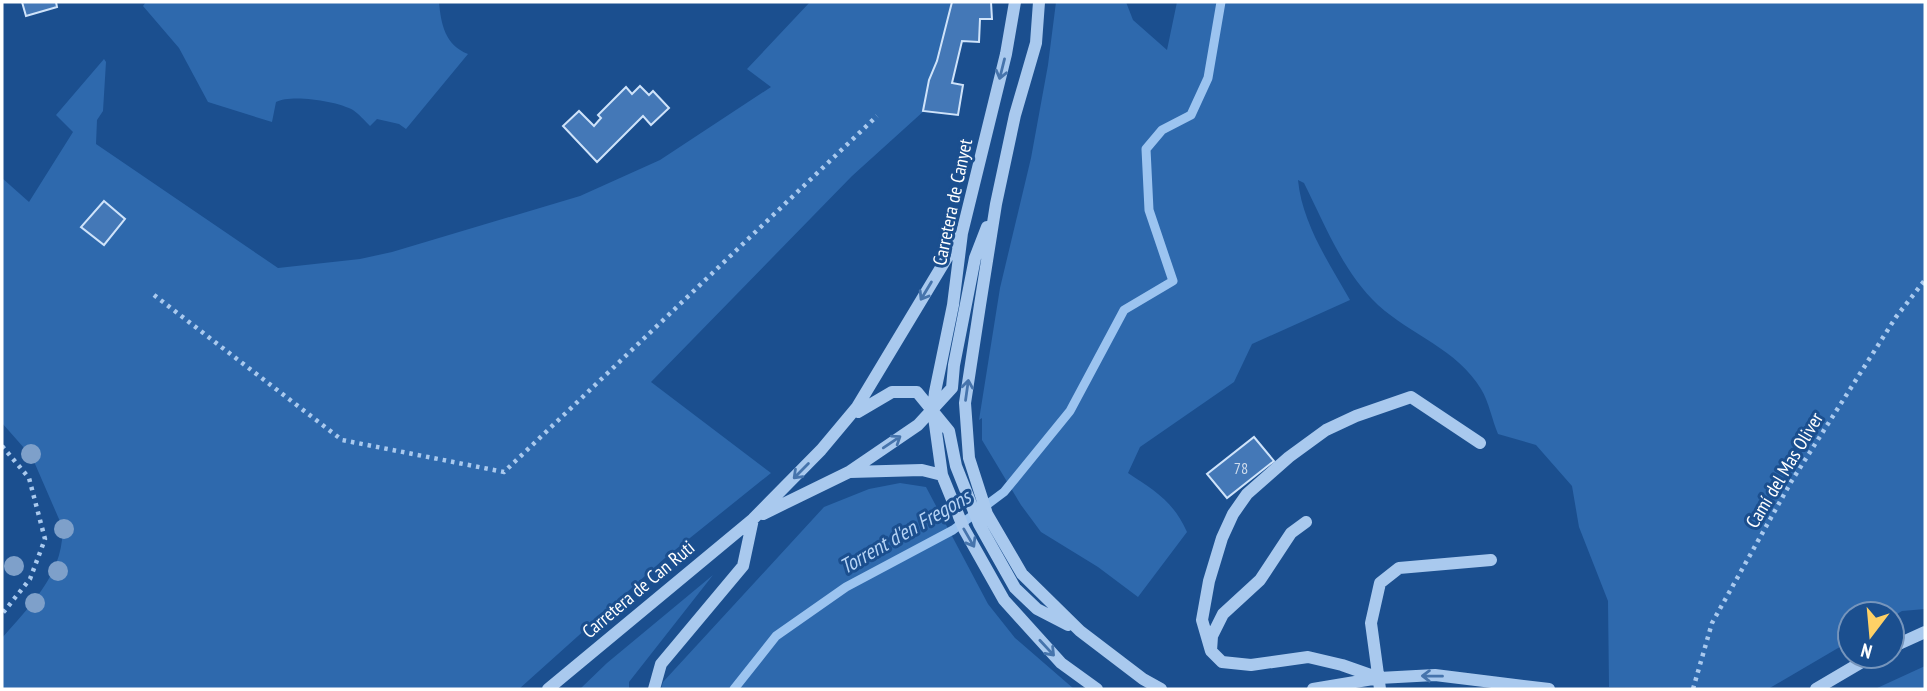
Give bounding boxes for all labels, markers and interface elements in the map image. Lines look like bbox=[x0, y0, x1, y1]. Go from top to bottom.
one-way arrow bbox=[995, 57, 1008, 80]
street label: Carretera de Canyet bbox=[927, 136, 977, 267]
one-way arrow bbox=[919, 280, 933, 300]
one-way arrow bbox=[961, 379, 974, 402]
street label: Camí del Mas Oliver bbox=[1740, 407, 1828, 532]
one-way arrow bbox=[882, 435, 901, 450]
house number: 78 bbox=[1234, 458, 1248, 478]
one-way arrow bbox=[792, 462, 809, 479]
water label: Torrent d'en Fregons bbox=[834, 482, 977, 580]
one-way arrow bbox=[962, 527, 976, 547]
street label: Carretera de Can Ruti bbox=[577, 535, 699, 643]
north arrow bbox=[1836, 600, 1906, 670]
text: N bbox=[1858, 638, 1875, 664]
one-way arrow bbox=[1039, 639, 1056, 656]
one-way arrow bbox=[1421, 669, 1444, 683]

